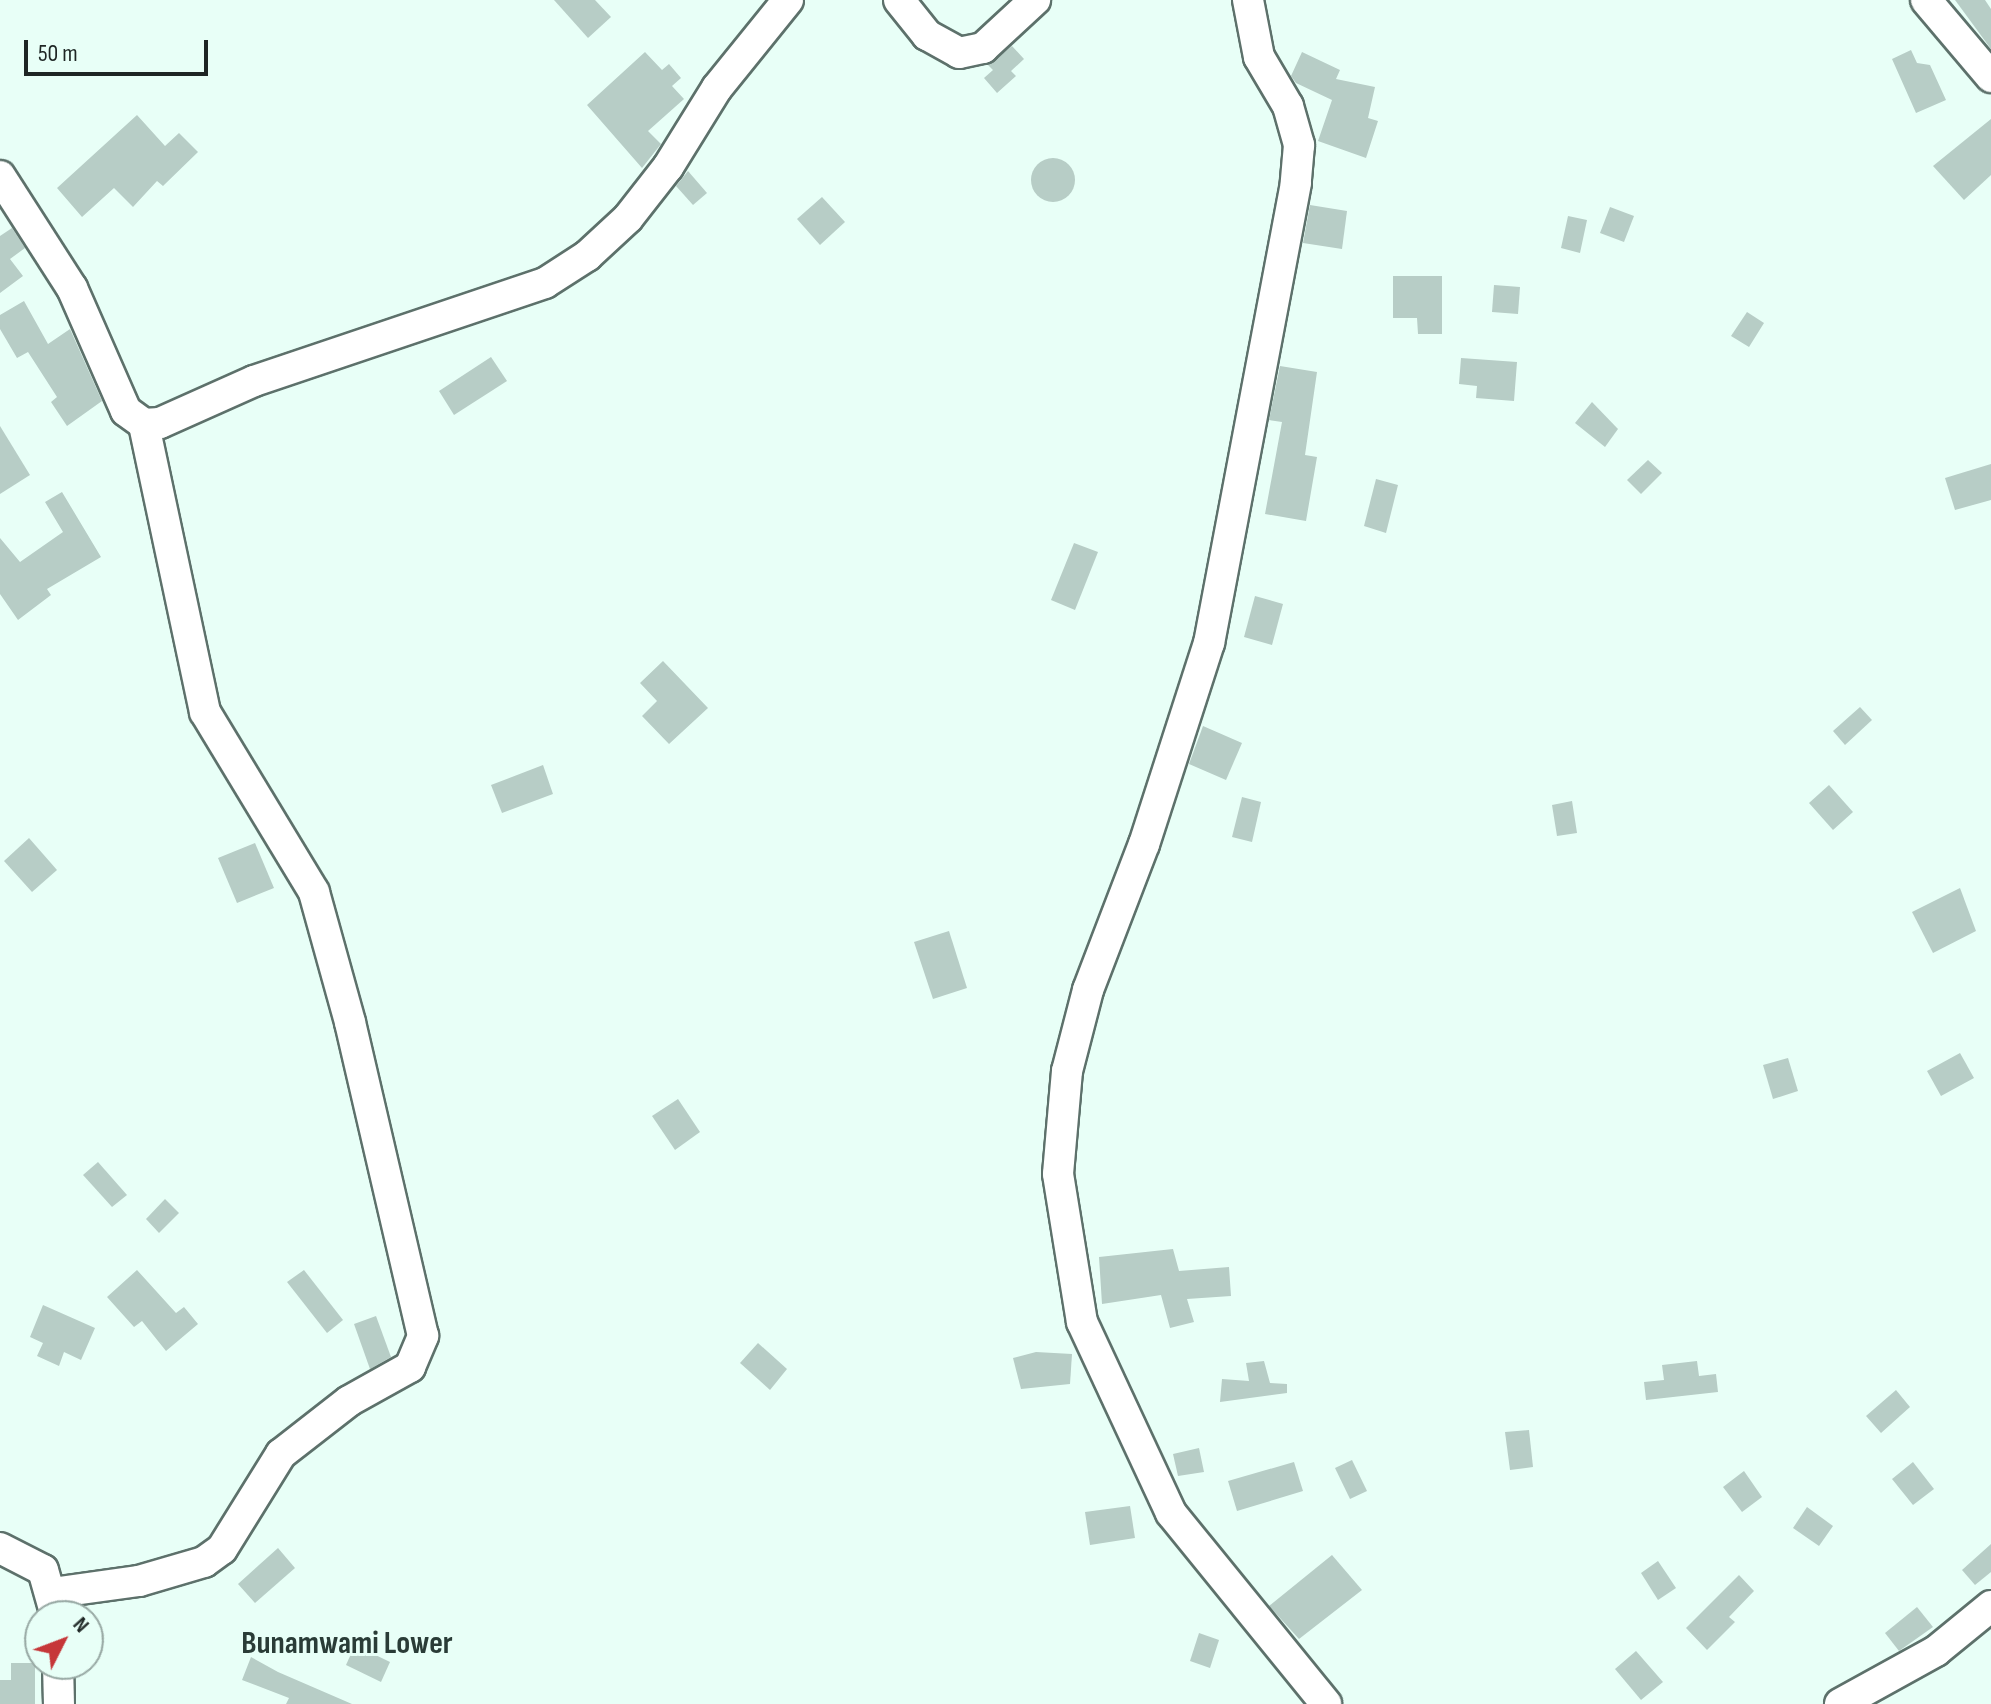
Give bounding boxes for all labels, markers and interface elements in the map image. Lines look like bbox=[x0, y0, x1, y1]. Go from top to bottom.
scale bar bbox=[28, 24, 212, 74]
text: 50 m bbox=[38, 39, 78, 68]
north arrow bbox=[24, 1600, 104, 1680]
text: N bbox=[67, 1612, 95, 1638]
district label: Bunamwami Lower bbox=[241, 1625, 453, 1663]

